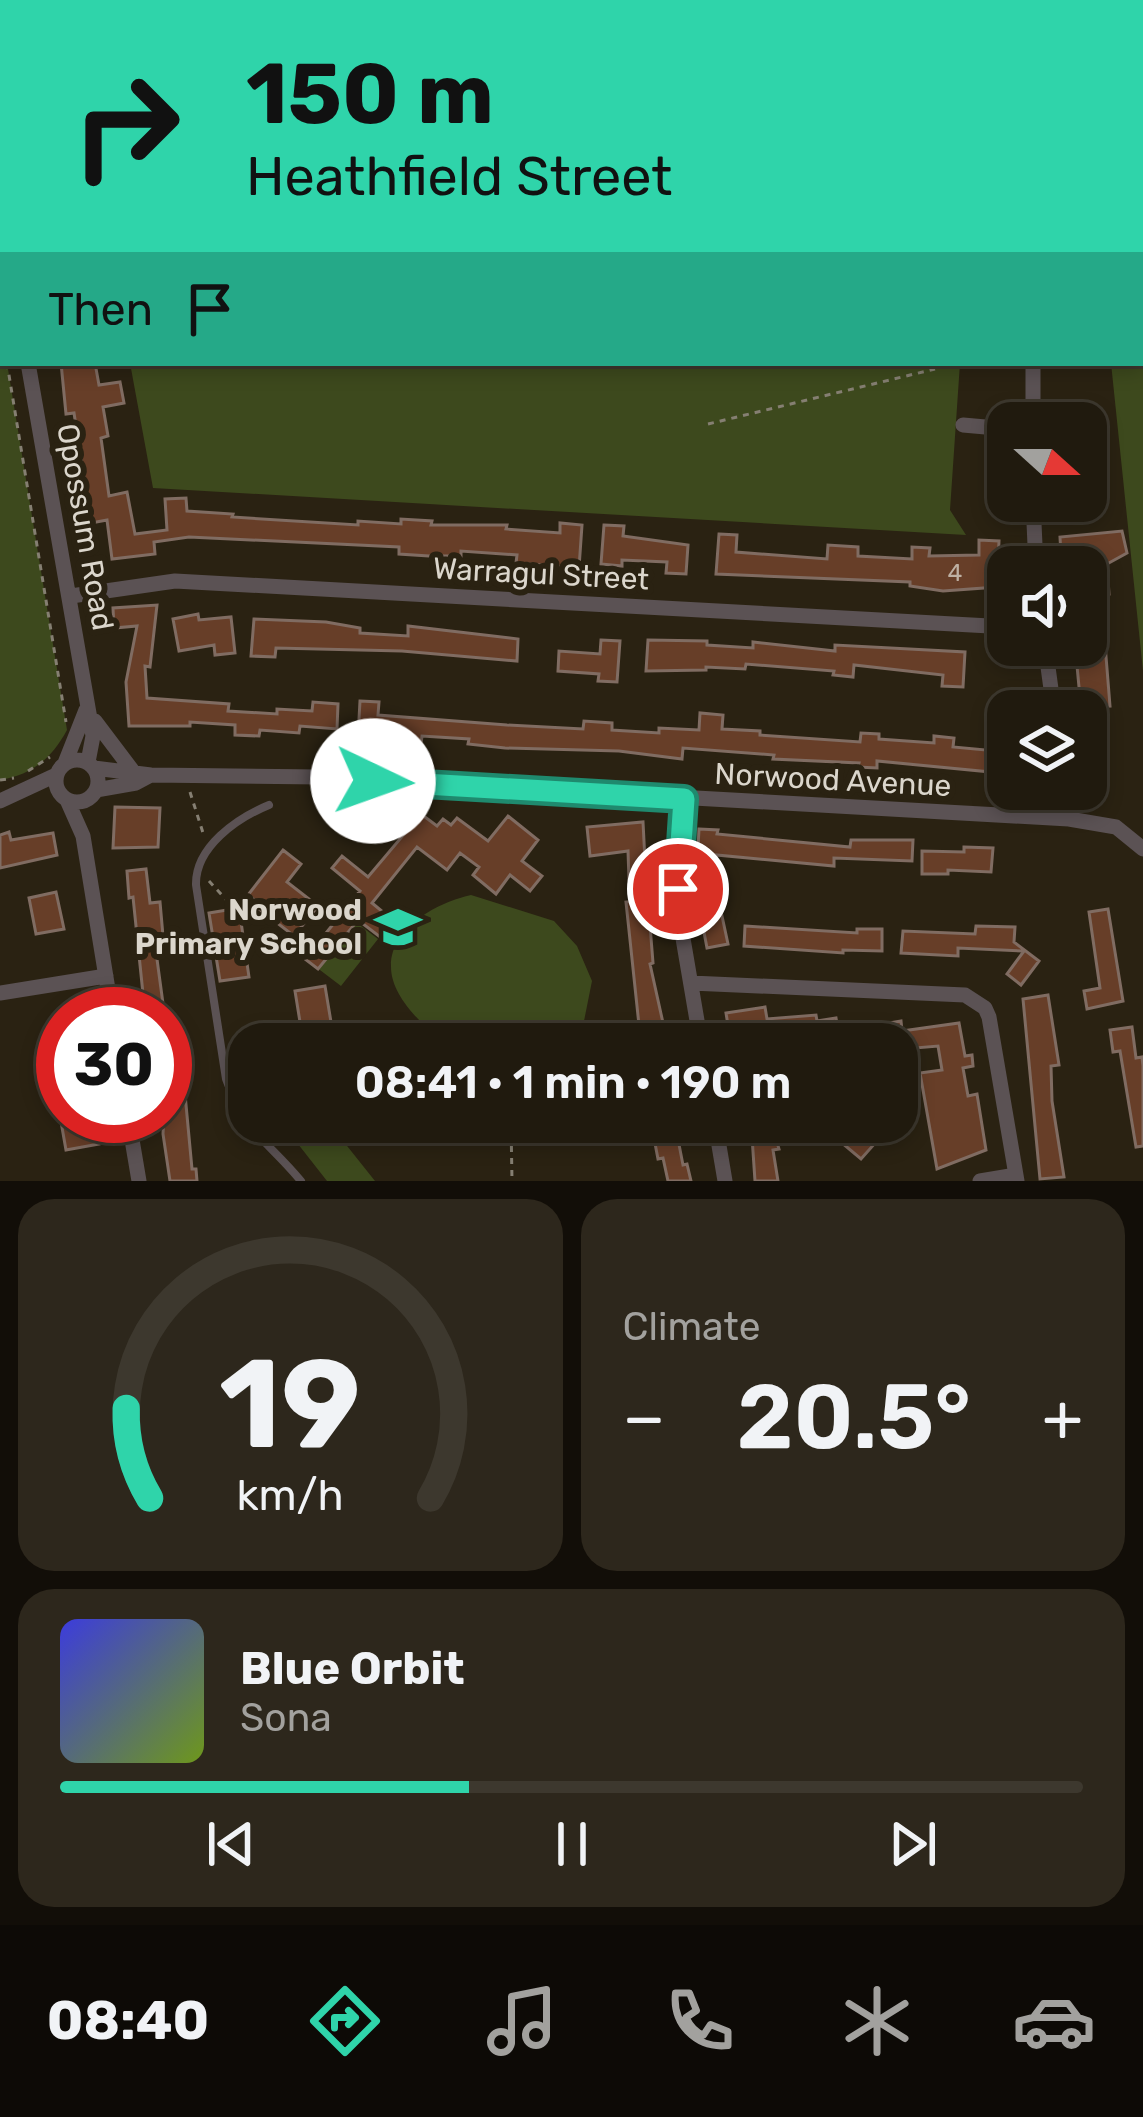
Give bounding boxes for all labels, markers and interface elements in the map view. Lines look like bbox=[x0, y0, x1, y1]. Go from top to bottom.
text: 150 m bbox=[246, 44, 494, 144]
icon: right bbox=[48, 48, 204, 204]
text: Heathfield Street bbox=[246, 145, 672, 209]
icon: arrive bbox=[177, 276, 243, 342]
text: Then bbox=[48, 283, 153, 336]
north arrow bbox=[987, 402, 1107, 522]
map controls bbox=[987, 402, 1107, 810]
street label: Opossum Road bbox=[49, 421, 121, 633]
button: sound bbox=[987, 546, 1107, 666]
street label: Warragul Street bbox=[432, 550, 650, 598]
house number: 4 bbox=[948, 559, 963, 587]
button: layers bbox=[987, 690, 1107, 810]
position arrow bbox=[310, 718, 436, 844]
street label: Norwood Avenue bbox=[714, 756, 952, 804]
pin bbox=[627, 838, 729, 940]
icon: arrive bbox=[645, 856, 711, 922]
place label: Norwood Primary School bbox=[135, 892, 362, 962]
school or university icon: Norwood Primary School bbox=[373, 902, 423, 952]
speed limit sign: 30 bbox=[36, 987, 192, 1143]
text: 08:41 · 1 min · 190 m bbox=[355, 1056, 791, 1109]
text: Climate bbox=[623, 1304, 761, 1350]
text: 19 bbox=[219, 1330, 361, 1478]
text: 20.5° bbox=[736, 1364, 971, 1471]
text: − bbox=[623, 1378, 665, 1457]
text: + bbox=[1042, 1378, 1083, 1457]
text: km/h bbox=[237, 1470, 344, 1521]
text: Blue Orbit bbox=[240, 1642, 464, 1695]
text: Sona bbox=[240, 1695, 332, 1741]
icon: previous bbox=[198, 1811, 264, 1877]
icon: pause bbox=[539, 1811, 605, 1877]
icon: next bbox=[880, 1811, 946, 1877]
icon: directions bbox=[303, 1979, 387, 2063]
icon: music bbox=[480, 1979, 564, 2063]
icon: phone bbox=[658, 1979, 742, 2063]
icon: climate bbox=[835, 1979, 919, 2063]
icon: car bbox=[1012, 1979, 1096, 2063]
text: 08:40 bbox=[47, 1989, 209, 2053]

